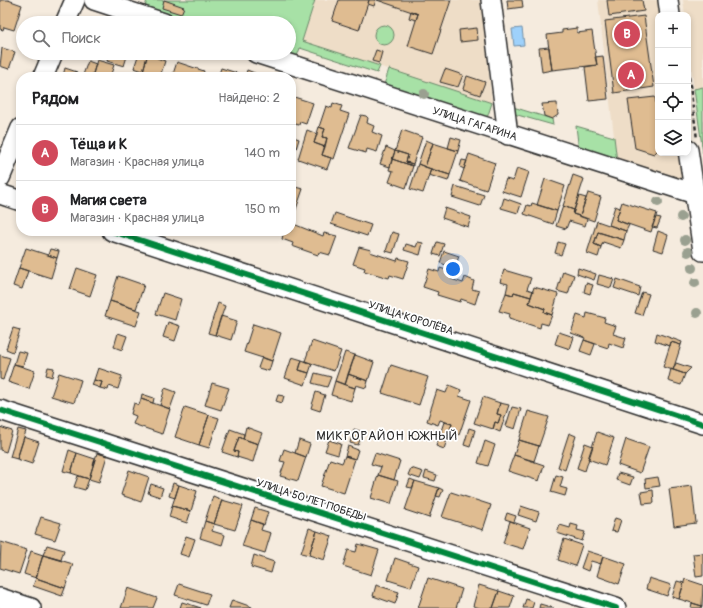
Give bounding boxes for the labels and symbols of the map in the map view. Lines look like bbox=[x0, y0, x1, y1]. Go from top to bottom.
pin: B bbox=[614, 19, 640, 49]
pin: A bbox=[618, 60, 644, 90]
street label: УЛИЦА ГАГАРИНА bbox=[431, 104, 519, 143]
your location bbox=[443, 259, 463, 279]
street label: УЛИЦА КОРОЛЁВА bbox=[367, 298, 455, 338]
district label: МИКРОРАЙОН ЮЖНЫЙ bbox=[316, 428, 458, 444]
street label: УЛИЦА 50 ЛЕТ ПОБЕДЫ bbox=[255, 476, 367, 524]

